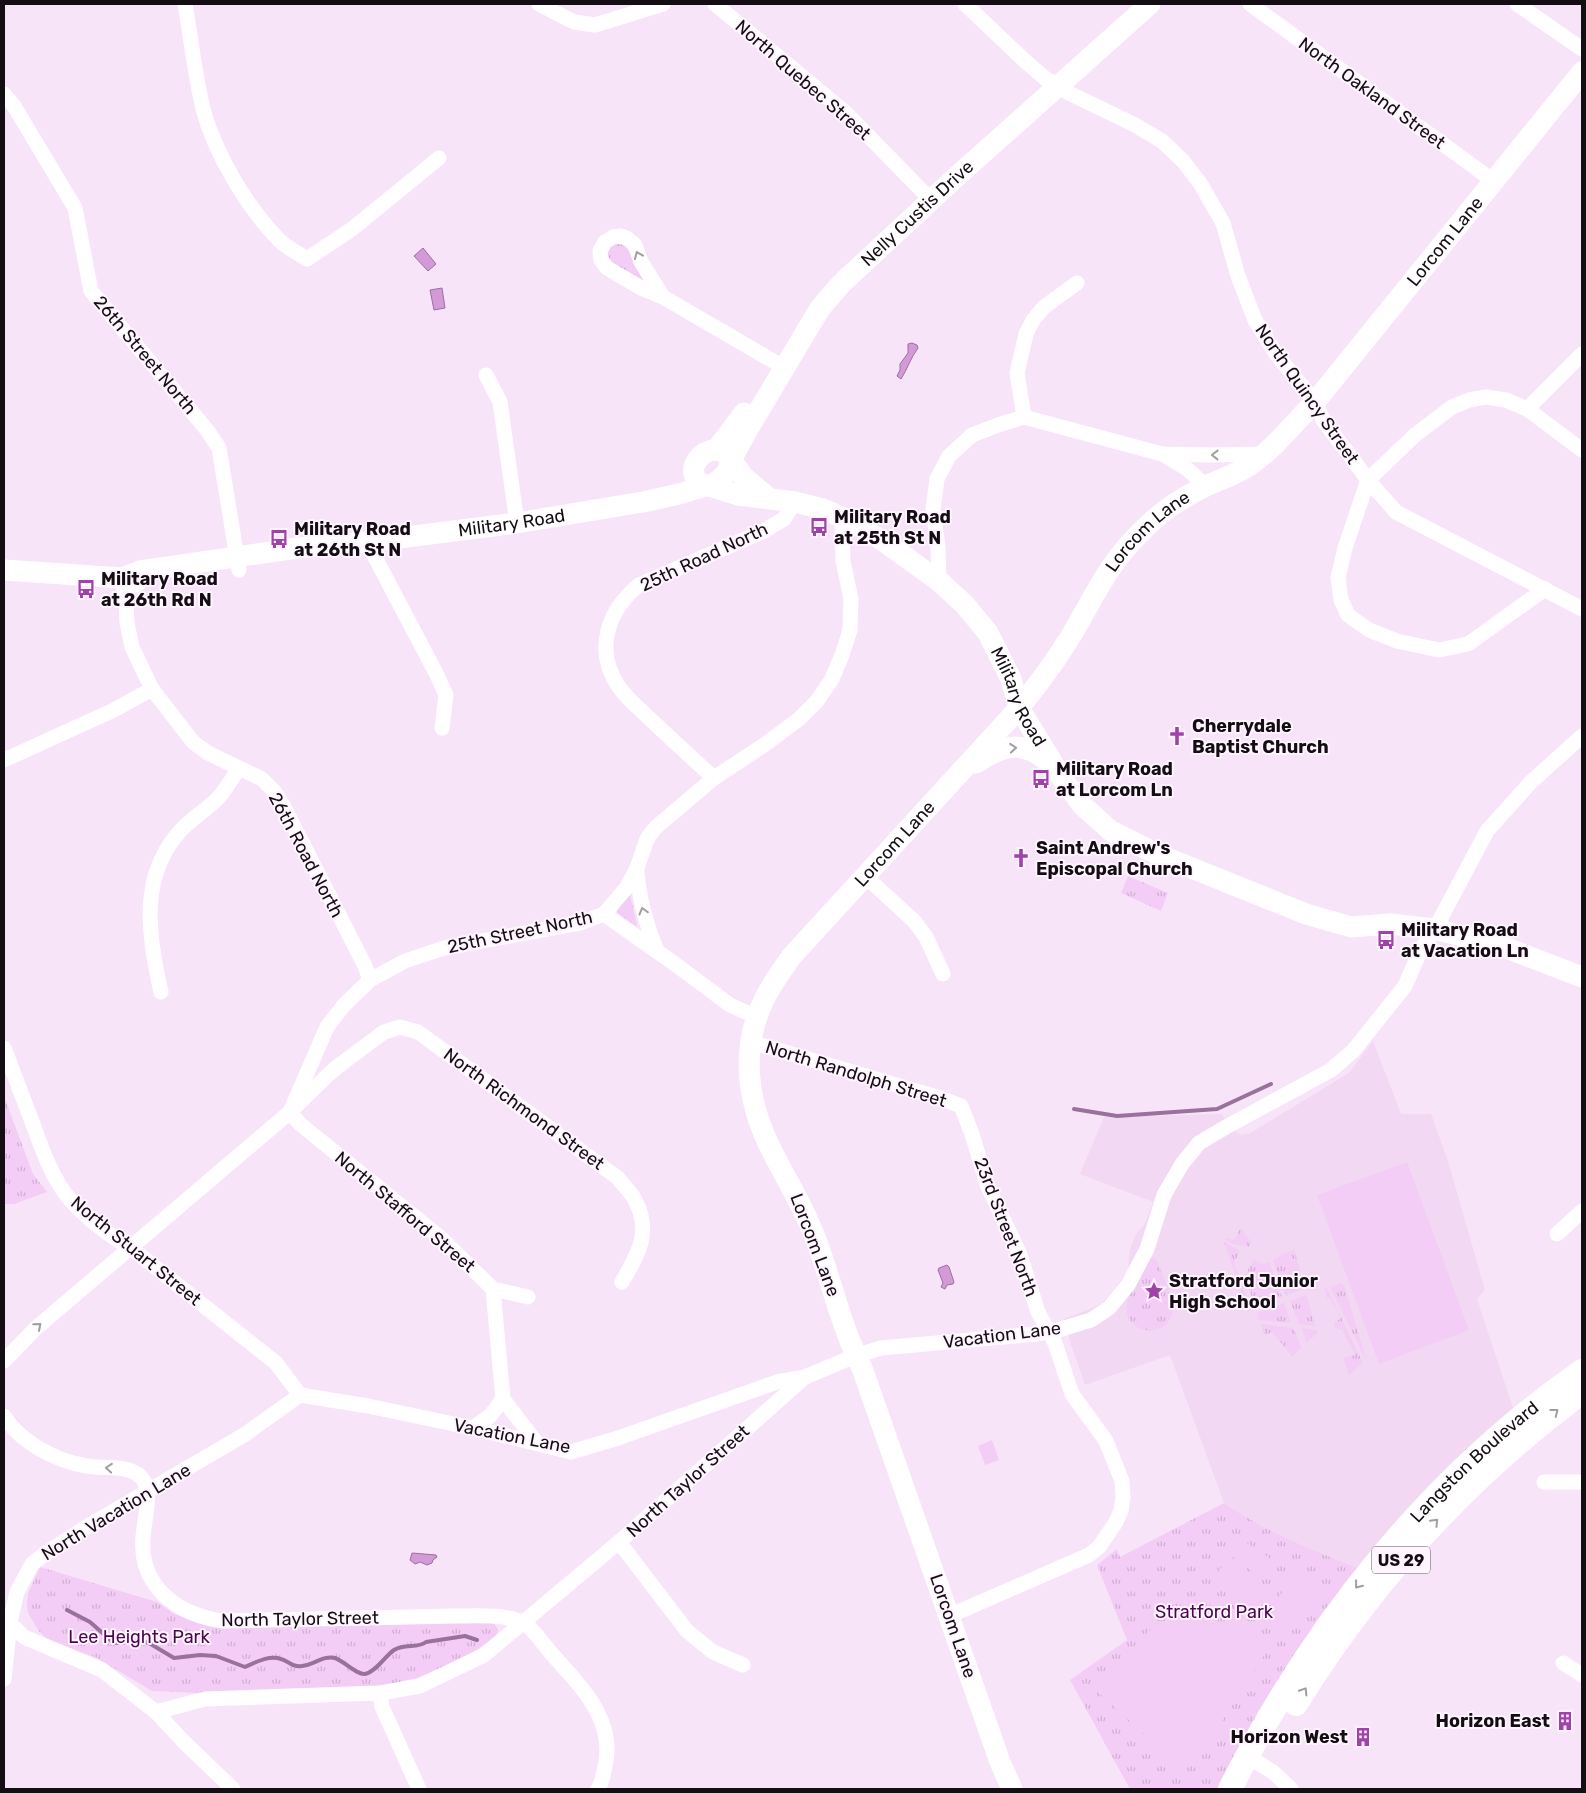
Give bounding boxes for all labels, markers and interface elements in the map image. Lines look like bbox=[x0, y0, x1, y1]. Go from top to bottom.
street label: North Quebec Street bbox=[731, 15, 875, 145]
street label: North Oakland Street bbox=[1294, 32, 1450, 154]
street label: Nelly Custis Drive bbox=[856, 156, 978, 271]
street label: Lorcom Lane bbox=[1402, 192, 1488, 291]
one-way arrow bbox=[634, 251, 645, 260]
street label: 26th Street North bbox=[89, 291, 201, 419]
street label: North Quincy Street bbox=[1250, 320, 1364, 468]
one-way arrow bbox=[1211, 450, 1218, 460]
street label: Lorcom Lane bbox=[1101, 486, 1194, 576]
street label: Military Road bbox=[457, 504, 567, 541]
place label: Military Road at 25th St N bbox=[834, 506, 951, 549]
bus stop icon: Military Road at 25th St N bbox=[808, 516, 830, 538]
place label: Military Road at 26th St N bbox=[294, 518, 411, 561]
street label: 25th Road North bbox=[637, 518, 771, 596]
bus stop icon: Military Road at 26th St N bbox=[268, 528, 290, 550]
place label: Military Road at 26th Rd N bbox=[101, 568, 218, 611]
bus stop icon: Military Road at 26th Rd N bbox=[75, 578, 97, 600]
street label: Military Road bbox=[986, 643, 1051, 750]
place label: Cherrydale Baptist Church bbox=[1192, 715, 1329, 758]
church icon: Cherrydale Baptist Church bbox=[1166, 725, 1188, 747]
one-way arrow bbox=[1010, 742, 1018, 753]
place label: Military Road at Lorcom Ln bbox=[1056, 758, 1173, 801]
bus stop icon: Military Road at Lorcom Ln bbox=[1030, 768, 1052, 790]
street label: 26th Road North bbox=[264, 789, 348, 921]
street label: Lorcom Lane bbox=[850, 796, 940, 891]
place label: Saint Andrew's Episcopal Church bbox=[1036, 837, 1193, 880]
church icon: Saint Andrew's Episcopal Church bbox=[1010, 847, 1032, 869]
street label: 25th Street North bbox=[445, 906, 595, 958]
one-way arrow bbox=[638, 906, 649, 915]
place label: Military Road at Vacation Ln bbox=[1401, 919, 1529, 962]
bus stop icon: Military Road at Vacation Ln bbox=[1375, 929, 1397, 951]
street label: North Randolph Street bbox=[763, 1036, 949, 1112]
street label: North Richmond Street bbox=[439, 1043, 609, 1175]
street label: North Stafford Street bbox=[330, 1147, 480, 1277]
street label: 23rd Street North bbox=[969, 1154, 1043, 1300]
street label: Lorcom Lane bbox=[785, 1190, 845, 1300]
street label: North Stuart Street bbox=[66, 1192, 206, 1310]
place label: Stratford Junior High School bbox=[1169, 1270, 1318, 1313]
place icon: Stratford Junior High School bbox=[1143, 1280, 1165, 1302]
street label: Vacation Lane bbox=[942, 1317, 1062, 1353]
one-way arrow bbox=[33, 1323, 42, 1332]
street label: Langston Boulevard bbox=[1406, 1396, 1543, 1527]
one-way arrow bbox=[1549, 1410, 1558, 1418]
street label: Vacation Lane bbox=[452, 1414, 572, 1458]
street label: North Taylor Street bbox=[622, 1420, 754, 1542]
street label: North Vacation Lane bbox=[37, 1459, 195, 1565]
one-way arrow bbox=[105, 1463, 113, 1474]
one-way arrow bbox=[1429, 1518, 1438, 1527]
road number: US 29 bbox=[1372, 1546, 1430, 1574]
street label: Lorcom Lane bbox=[925, 1571, 981, 1681]
one-way arrow bbox=[1356, 1579, 1364, 1588]
park label: Stratford Park bbox=[1155, 1601, 1274, 1623]
street label: North Taylor Street bbox=[221, 1607, 379, 1631]
park label: Lee Heights Park bbox=[68, 1626, 210, 1648]
one-way arrow bbox=[1297, 1688, 1307, 1697]
place label: Horizon East bbox=[1436, 1710, 1550, 1732]
building icon: Horizon East bbox=[1554, 1710, 1576, 1732]
place label: Horizon West bbox=[1231, 1726, 1348, 1748]
building icon: Horizon West bbox=[1352, 1726, 1374, 1748]

